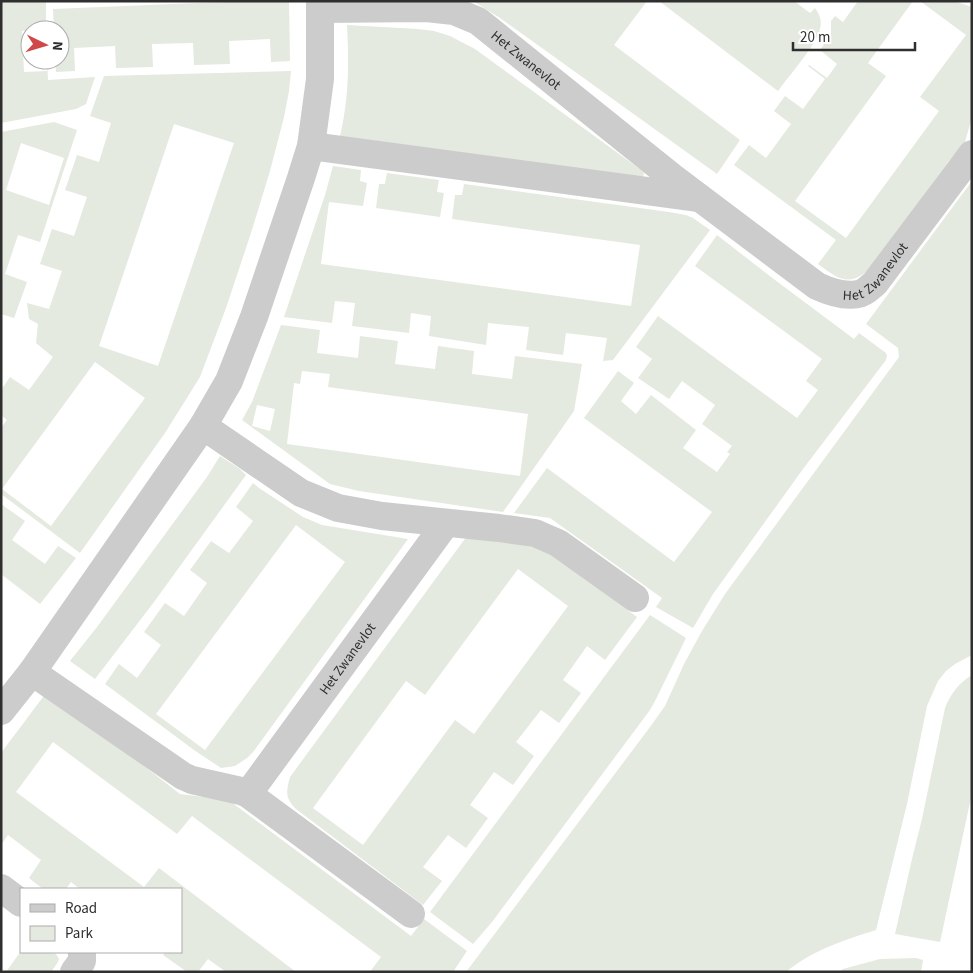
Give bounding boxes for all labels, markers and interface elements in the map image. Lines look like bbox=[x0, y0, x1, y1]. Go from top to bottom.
north arrow bbox=[20, 20, 70, 70]
scale bar bbox=[793, 20, 916, 52]
street label: Het Zwanevlot bbox=[486, 26, 565, 95]
text: 20 m bbox=[800, 27, 830, 48]
text: N bbox=[47, 41, 67, 52]
street label: Het Zwanevlot bbox=[842, 238, 913, 306]
street label: Het Zwanevlot bbox=[315, 619, 381, 699]
legend bbox=[20, 888, 182, 953]
text: Road bbox=[65, 898, 97, 919]
text: Park bbox=[65, 923, 94, 944]

